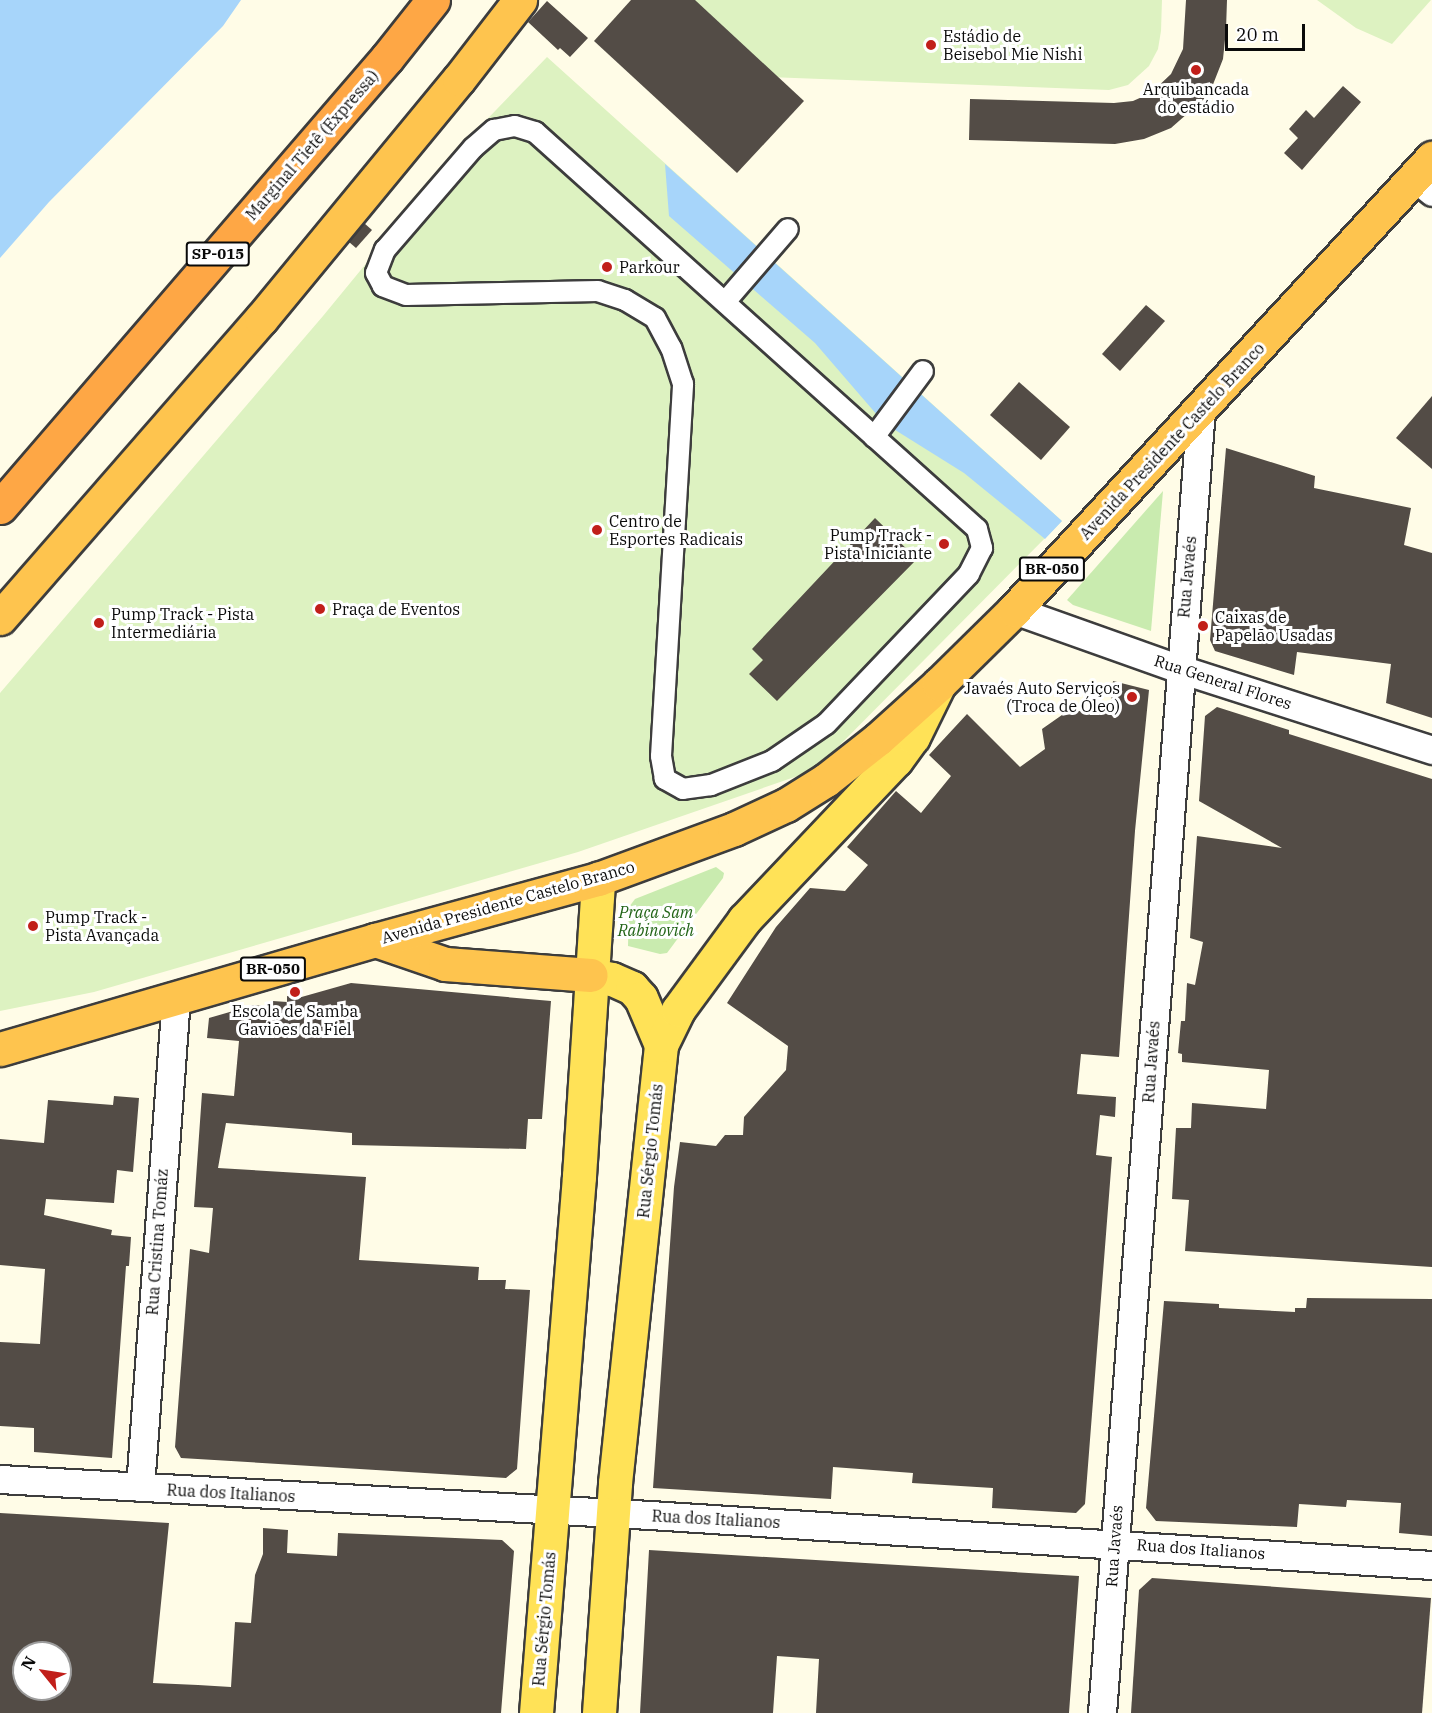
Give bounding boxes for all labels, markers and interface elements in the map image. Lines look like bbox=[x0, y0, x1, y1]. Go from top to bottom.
scale bar bbox=[1228, 12, 1308, 50]
text: 20 m bbox=[1236, 23, 1279, 46]
place label: Estádio de Beisebol Mie Nishi bbox=[943, 26, 1083, 64]
marker: Estádio de Beisebol Mie Nishi bbox=[924, 38, 938, 52]
marker: Arquibancada do estádio bbox=[1189, 63, 1203, 77]
street label: Marginal Tietê (Expressa) bbox=[242, 66, 382, 224]
place label: Arquibancada do estádio bbox=[1143, 79, 1249, 117]
road number: SP-015 bbox=[185, 242, 251, 266]
place label: Parkour bbox=[619, 257, 680, 277]
marker: Parkour bbox=[600, 260, 614, 274]
street label: Avenida Presidente Castelo Branco bbox=[1076, 339, 1268, 543]
place label: Centro de Esportes Radicais bbox=[609, 511, 743, 549]
marker: Centro de Esportes Radicais bbox=[590, 523, 604, 537]
place label: Pump Track - Pista Iniciante bbox=[824, 525, 932, 563]
street label: Rua Javaés bbox=[1174, 535, 1200, 619]
marker: Pump Track - Pista Iniciante bbox=[937, 537, 951, 551]
road number: BR-050 bbox=[1018, 557, 1086, 581]
place label: Praça de Eventos bbox=[332, 599, 460, 619]
marker: Praça de Eventos bbox=[313, 602, 327, 616]
place label: Pump Track - Pista Intermediária bbox=[111, 604, 254, 642]
place label: Caixas de Papelão Usadas bbox=[1215, 607, 1333, 645]
marker: Pump Track - Pista Intermediária bbox=[92, 616, 106, 630]
marker: Caixas de Papelão Usadas bbox=[1196, 619, 1210, 633]
street label: Rua General Flores bbox=[1152, 651, 1294, 713]
place label: Javaés Auto Serviços (Troca de Óleo) bbox=[964, 678, 1120, 716]
marker: Javaés Auto Serviços (Troca de Óleo) bbox=[1125, 690, 1139, 704]
street label: Avenida Presidente Castelo Branco bbox=[379, 857, 637, 947]
park label: Praça Sam Rabinovich bbox=[618, 902, 694, 940]
place label: Pump Track - Pista Avançada bbox=[45, 907, 159, 945]
marker: Pump Track - Pista Avançada bbox=[26, 919, 40, 933]
road number: BR-050 bbox=[238, 957, 308, 981]
marker: Escola de Samba Gaviões da Fiel bbox=[288, 985, 302, 999]
place label: Escola de Samba Gaviões da Fiel bbox=[232, 1001, 358, 1039]
street label: Rua Javaés bbox=[1139, 1020, 1163, 1104]
street label: Rua Sérgio Tomás bbox=[633, 1083, 667, 1219]
street label: Rua Cristina Tomáz bbox=[142, 1168, 172, 1316]
street label: Rua dos Italianos bbox=[166, 1480, 296, 1506]
street label: Rua Javaés bbox=[1102, 1504, 1126, 1588]
street label: Rua dos Italianos bbox=[651, 1506, 781, 1532]
street label: Rua dos Italianos bbox=[1136, 1535, 1266, 1563]
street label: Rua Sérgio Tomás bbox=[529, 1551, 559, 1687]
north arrow bbox=[12, 1641, 72, 1701]
text: N bbox=[16, 1653, 40, 1673]

